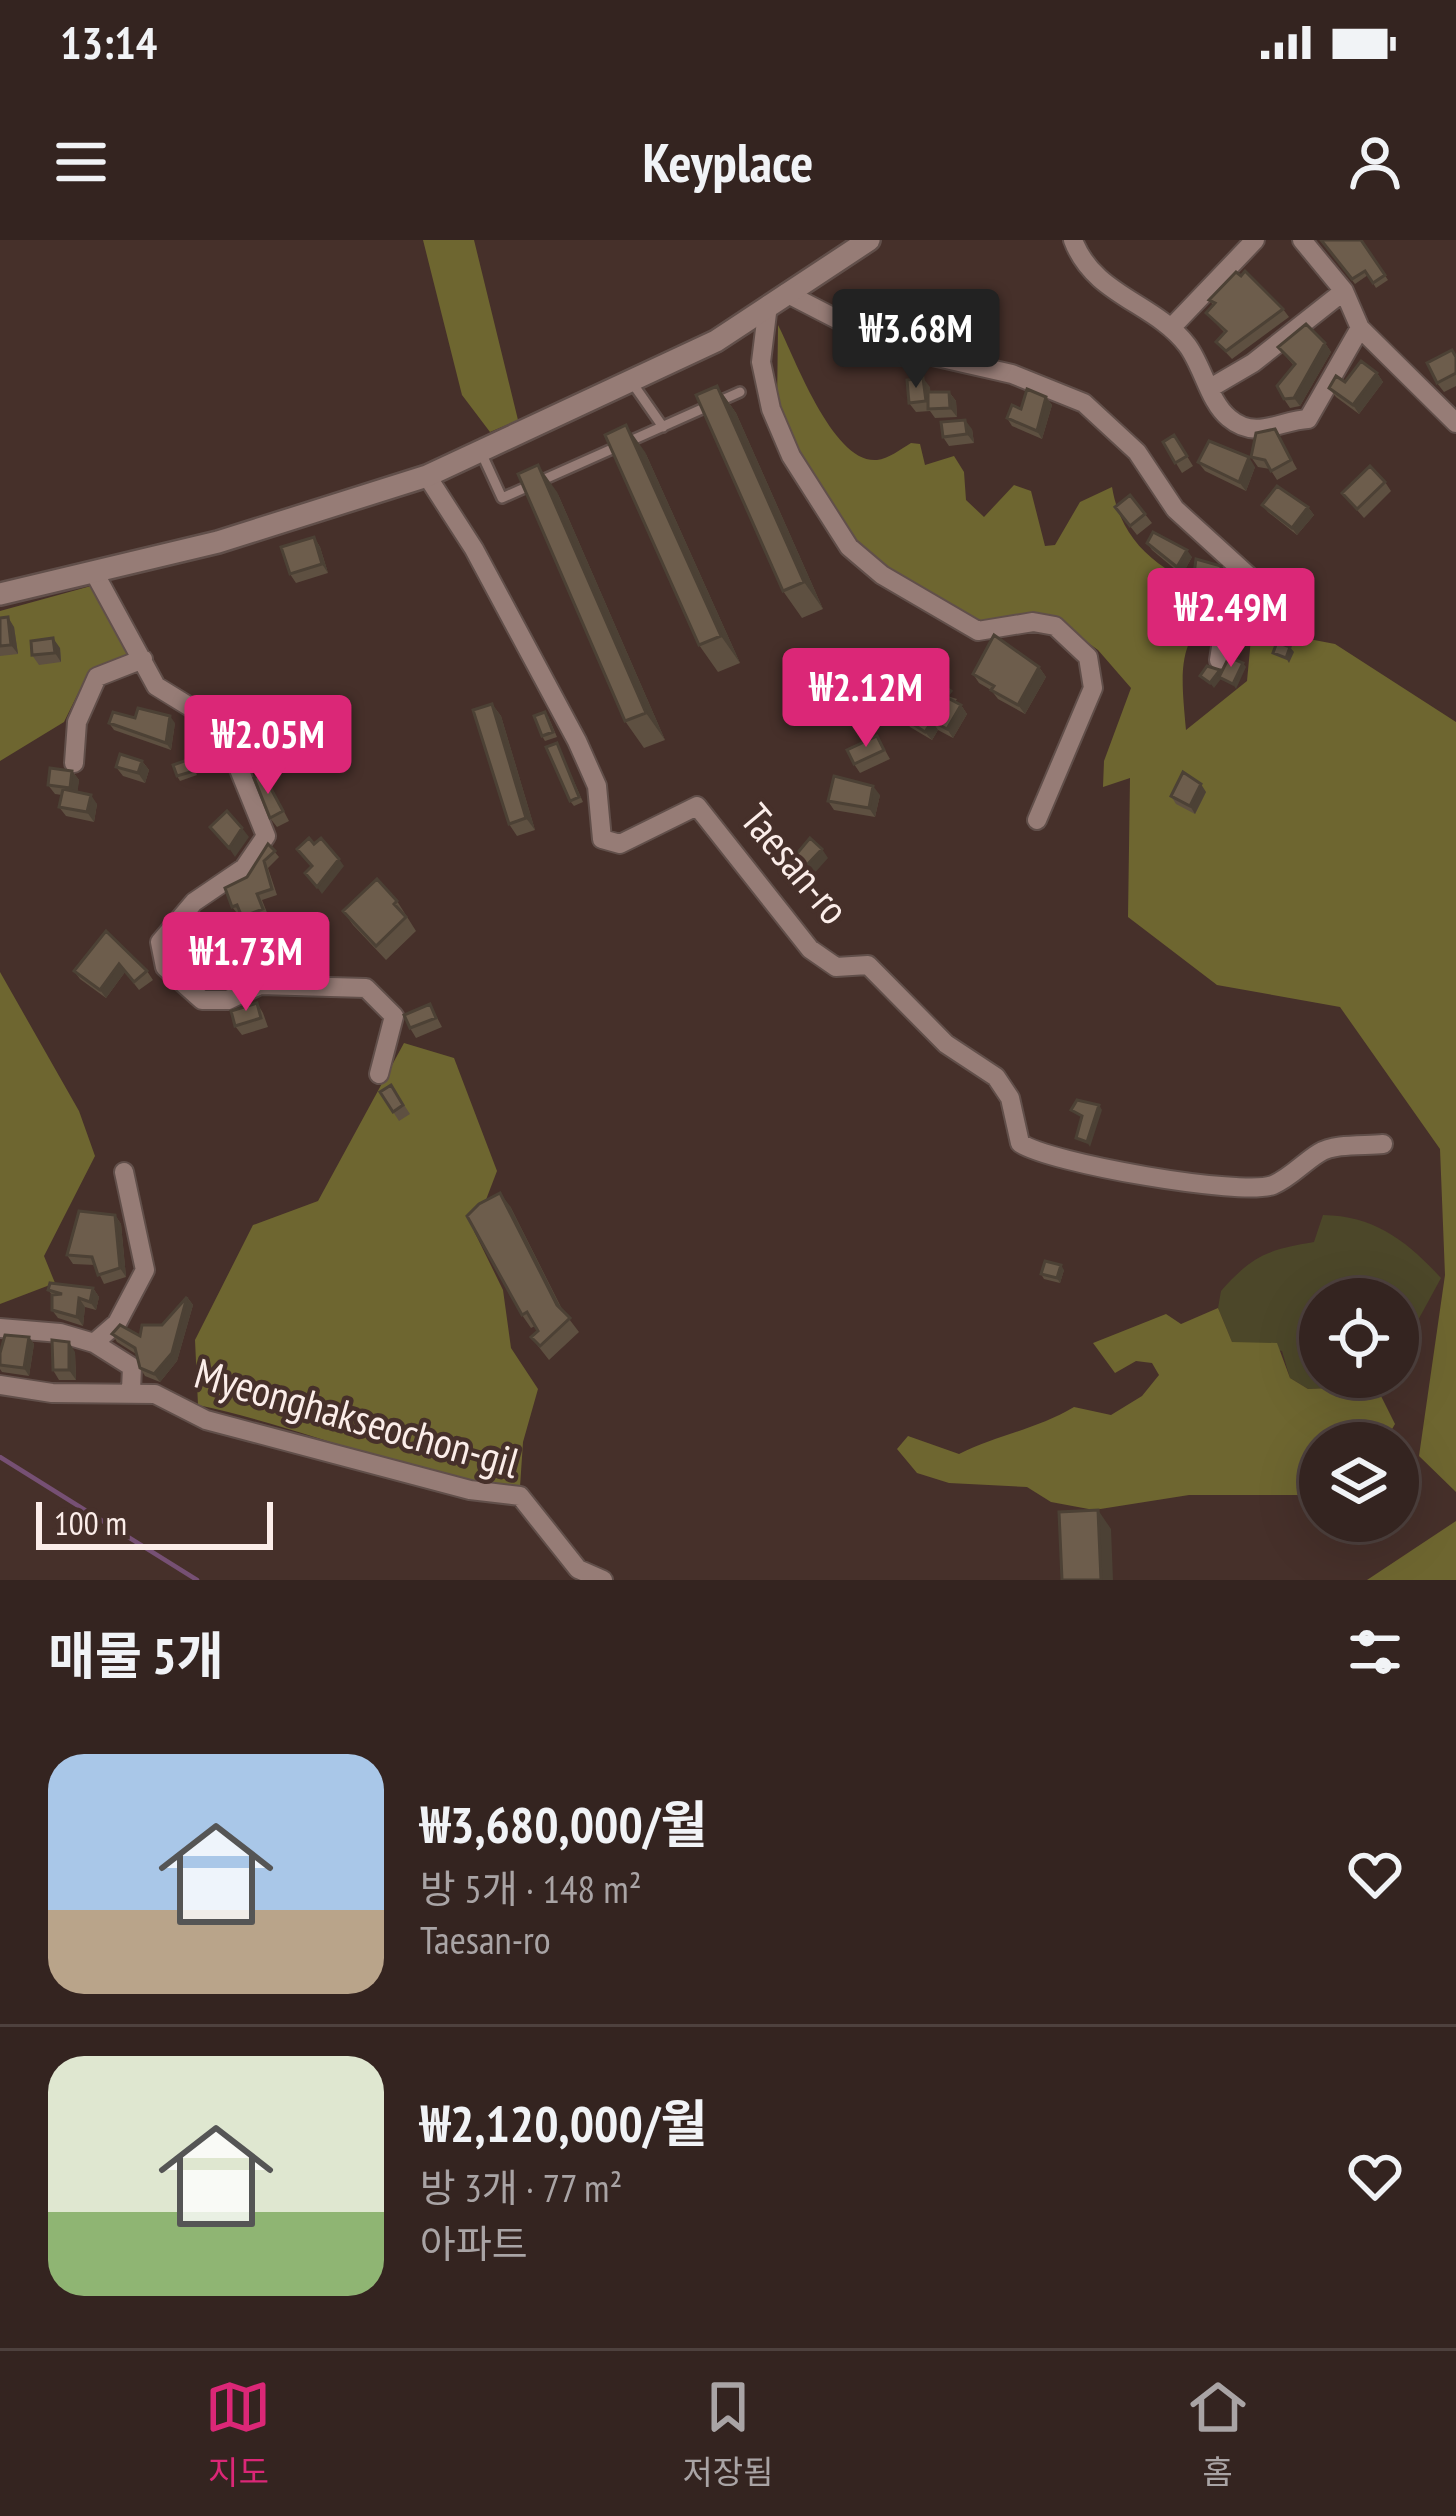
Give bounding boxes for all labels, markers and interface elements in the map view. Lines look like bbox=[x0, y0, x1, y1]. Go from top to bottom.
text: 13:14 bbox=[60, 13, 157, 71]
text: Keyplace bbox=[643, 127, 813, 197]
icon: menu bbox=[48, 129, 114, 195]
icon: person bbox=[1342, 129, 1408, 195]
pin: ₩3.68M bbox=[818, 289, 1014, 391]
text: ₩3.68M bbox=[859, 302, 973, 353]
pin: ₩2.49M bbox=[1133, 568, 1329, 670]
text: ₩2.49M bbox=[1174, 581, 1288, 632]
pin: ₩2.12M bbox=[768, 648, 964, 750]
text: ₩2.12M bbox=[809, 661, 923, 712]
pin: ₩2.05M bbox=[170, 695, 366, 797]
text: ₩2.05M bbox=[211, 708, 325, 759]
street label: Taesan-ro bbox=[729, 792, 862, 935]
pin: ₩1.73M bbox=[148, 912, 344, 1014]
text: ₩1.73M bbox=[189, 925, 303, 976]
map controls bbox=[1299, 1278, 1419, 1542]
button: locate bbox=[1299, 1278, 1419, 1398]
street label: Myeonghakseochon-gil bbox=[189, 1345, 526, 1490]
button: layers bbox=[1299, 1422, 1419, 1542]
scale bar bbox=[36, 1496, 273, 1549]
text: 100 m bbox=[54, 1501, 127, 1544]
icon: filters bbox=[1342, 1619, 1408, 1685]
text: 매물 5개 bbox=[48, 1622, 224, 1688]
text: ₩3,680,000/월 bbox=[420, 1791, 708, 1857]
icon: home bbox=[144, 1802, 288, 1946]
icon: heart bbox=[1342, 1841, 1408, 1907]
text: 방 5개 · 148 m² bbox=[420, 1863, 642, 1914]
text: Taesan-ro bbox=[420, 1914, 551, 1965]
text: ₩2,120,000/월 bbox=[420, 2090, 708, 2156]
icon: home bbox=[144, 2104, 288, 2248]
icon: heart bbox=[1342, 2143, 1408, 2209]
text: 방 3개 · 77 m² bbox=[420, 2162, 622, 2213]
text: 아파트 bbox=[420, 2218, 528, 2269]
tab: 지도 bbox=[205, 2374, 271, 2494]
tab: 저장됨 bbox=[682, 2374, 774, 2494]
tab: 홈 bbox=[1185, 2374, 1251, 2494]

